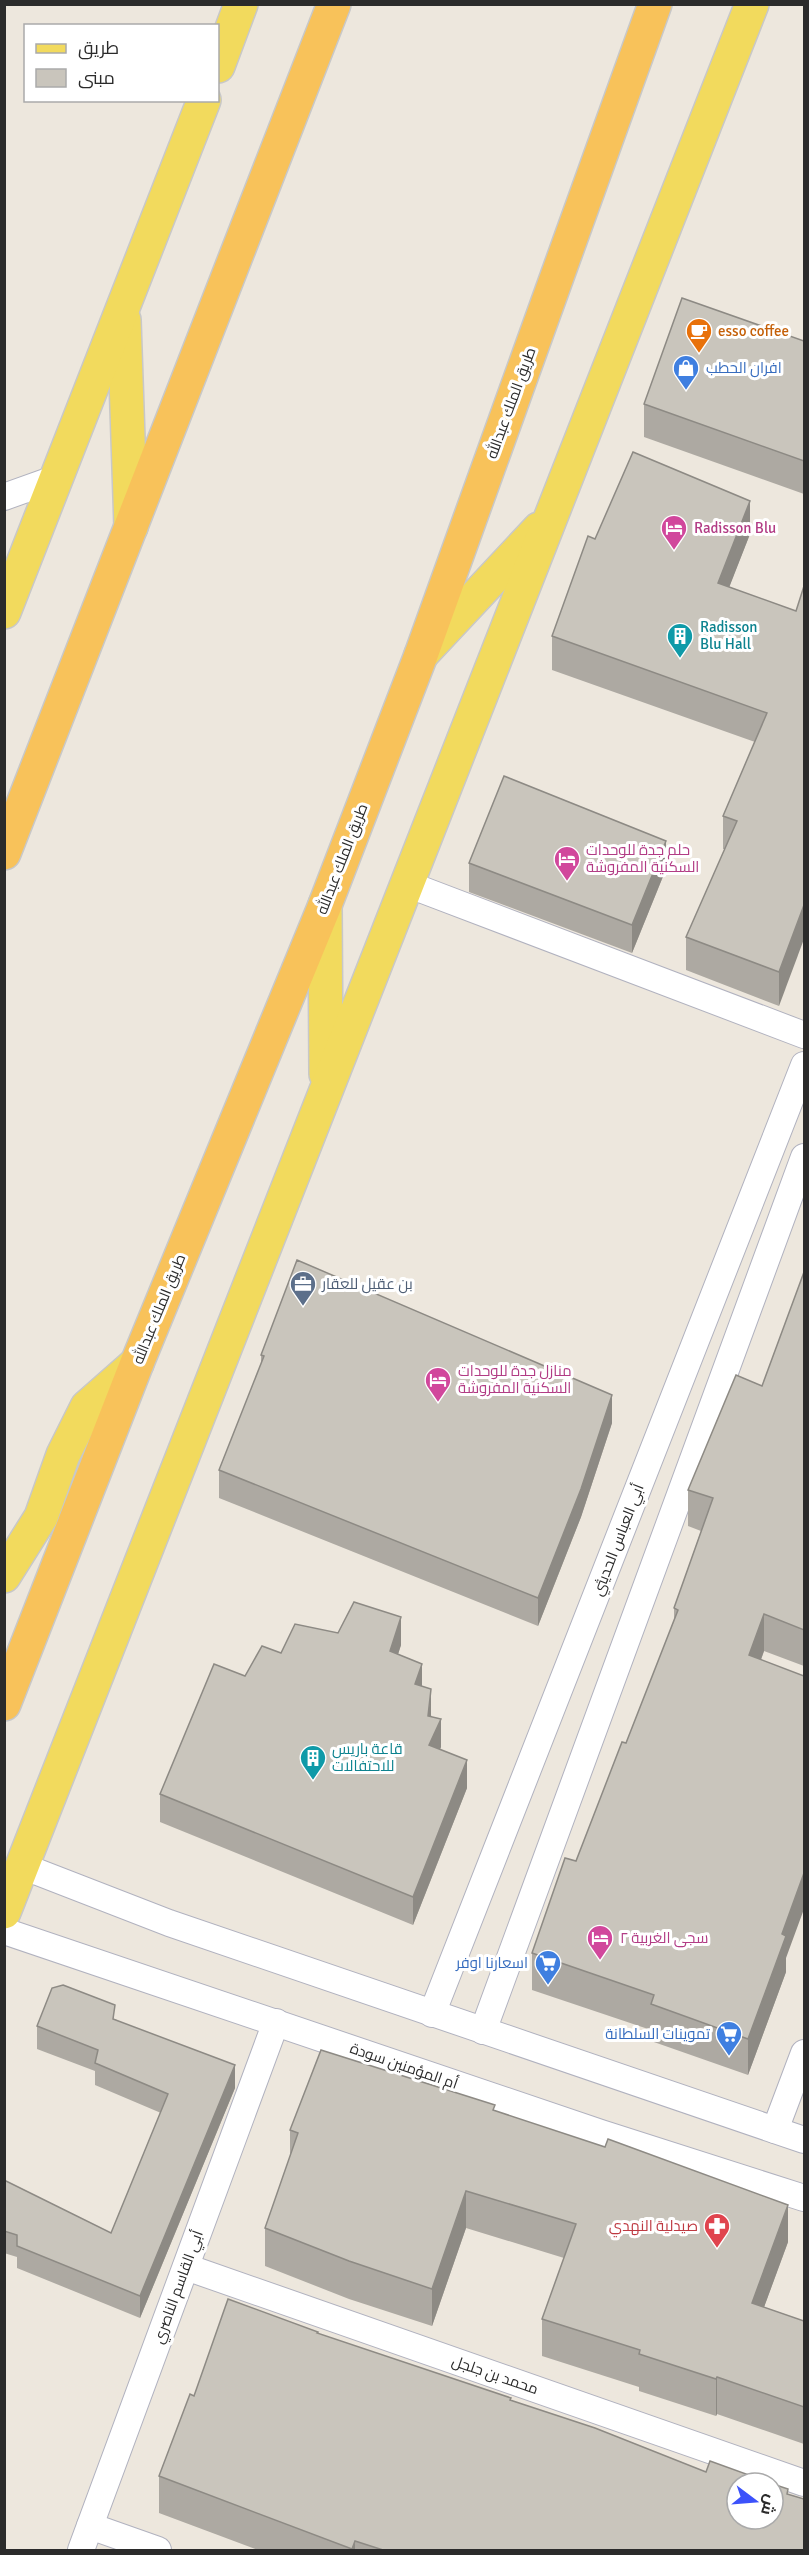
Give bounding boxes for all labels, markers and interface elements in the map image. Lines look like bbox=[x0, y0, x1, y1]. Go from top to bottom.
legend bbox=[24, 24, 219, 102]
text: طريق bbox=[78, 37, 119, 60]
text: مبنى bbox=[78, 67, 115, 89]
cafe icon: esso coffee bbox=[684, 316, 714, 354]
place label: esso coffee bbox=[718, 322, 789, 340]
street label: طريق الملك عبدالله bbox=[482, 345, 540, 461]
shop icon: افران الحطب bbox=[671, 353, 701, 391]
place label: افران الحطب bbox=[706, 359, 782, 378]
hotel icon: Radisson Blu bbox=[659, 513, 689, 551]
place label: Radisson Blu bbox=[694, 519, 776, 537]
place label: Radisson Blu Hall bbox=[700, 618, 758, 653]
building icon: Radisson Blu Hall bbox=[665, 621, 695, 659]
street label: طريق الملك عبدالله bbox=[312, 801, 372, 917]
place label: حلم جدة للوحدات السكنية المفروشة bbox=[586, 841, 699, 876]
hotel icon: حلم جدة للوحدات السكنية المفروشة bbox=[552, 844, 582, 882]
street label: طريق الملك عبدالله bbox=[128, 1251, 190, 1367]
office icon: بن عقيل للعقار bbox=[288, 1269, 318, 1307]
place label: بن عقيل للعقار bbox=[321, 1275, 413, 1294]
place label: منازل جدة للوحدات السكنية المفروشة bbox=[458, 1362, 572, 1397]
hotel icon: منازل جدة للوحدات السكنية المفروشة bbox=[423, 1365, 453, 1403]
street label: أبي العباس الحديثي bbox=[587, 1481, 650, 1600]
place label: قاعة باريس للاحتفالات bbox=[332, 1740, 403, 1775]
building icon: قاعة باريس للاحتفالات bbox=[298, 1743, 328, 1781]
hotel icon: سجى الغربية ٢ bbox=[585, 1923, 615, 1961]
place label: سجى الغربية ٢ bbox=[620, 1929, 709, 1948]
supermarket icon: اسعارنا اوفر bbox=[533, 1948, 563, 1986]
place label: اسعارنا اوفر bbox=[455, 1954, 528, 1972]
supermarket icon: تموينات السلطانة bbox=[714, 2019, 744, 2057]
place label: تموينات السلطانة bbox=[605, 2025, 710, 2043]
street label: أم المؤمنين سودة bbox=[347, 2038, 461, 2094]
pharmacy icon: صيدلية النهدي bbox=[702, 2211, 732, 2249]
place label: صيدلية النهدي bbox=[609, 2217, 698, 2238]
street label: أبي القاسم الناصري bbox=[148, 2228, 210, 2347]
street label: محمد بن جلجل bbox=[449, 2352, 541, 2399]
north arrow bbox=[725, 2471, 785, 2531]
text: ش bbox=[756, 2492, 781, 2517]

